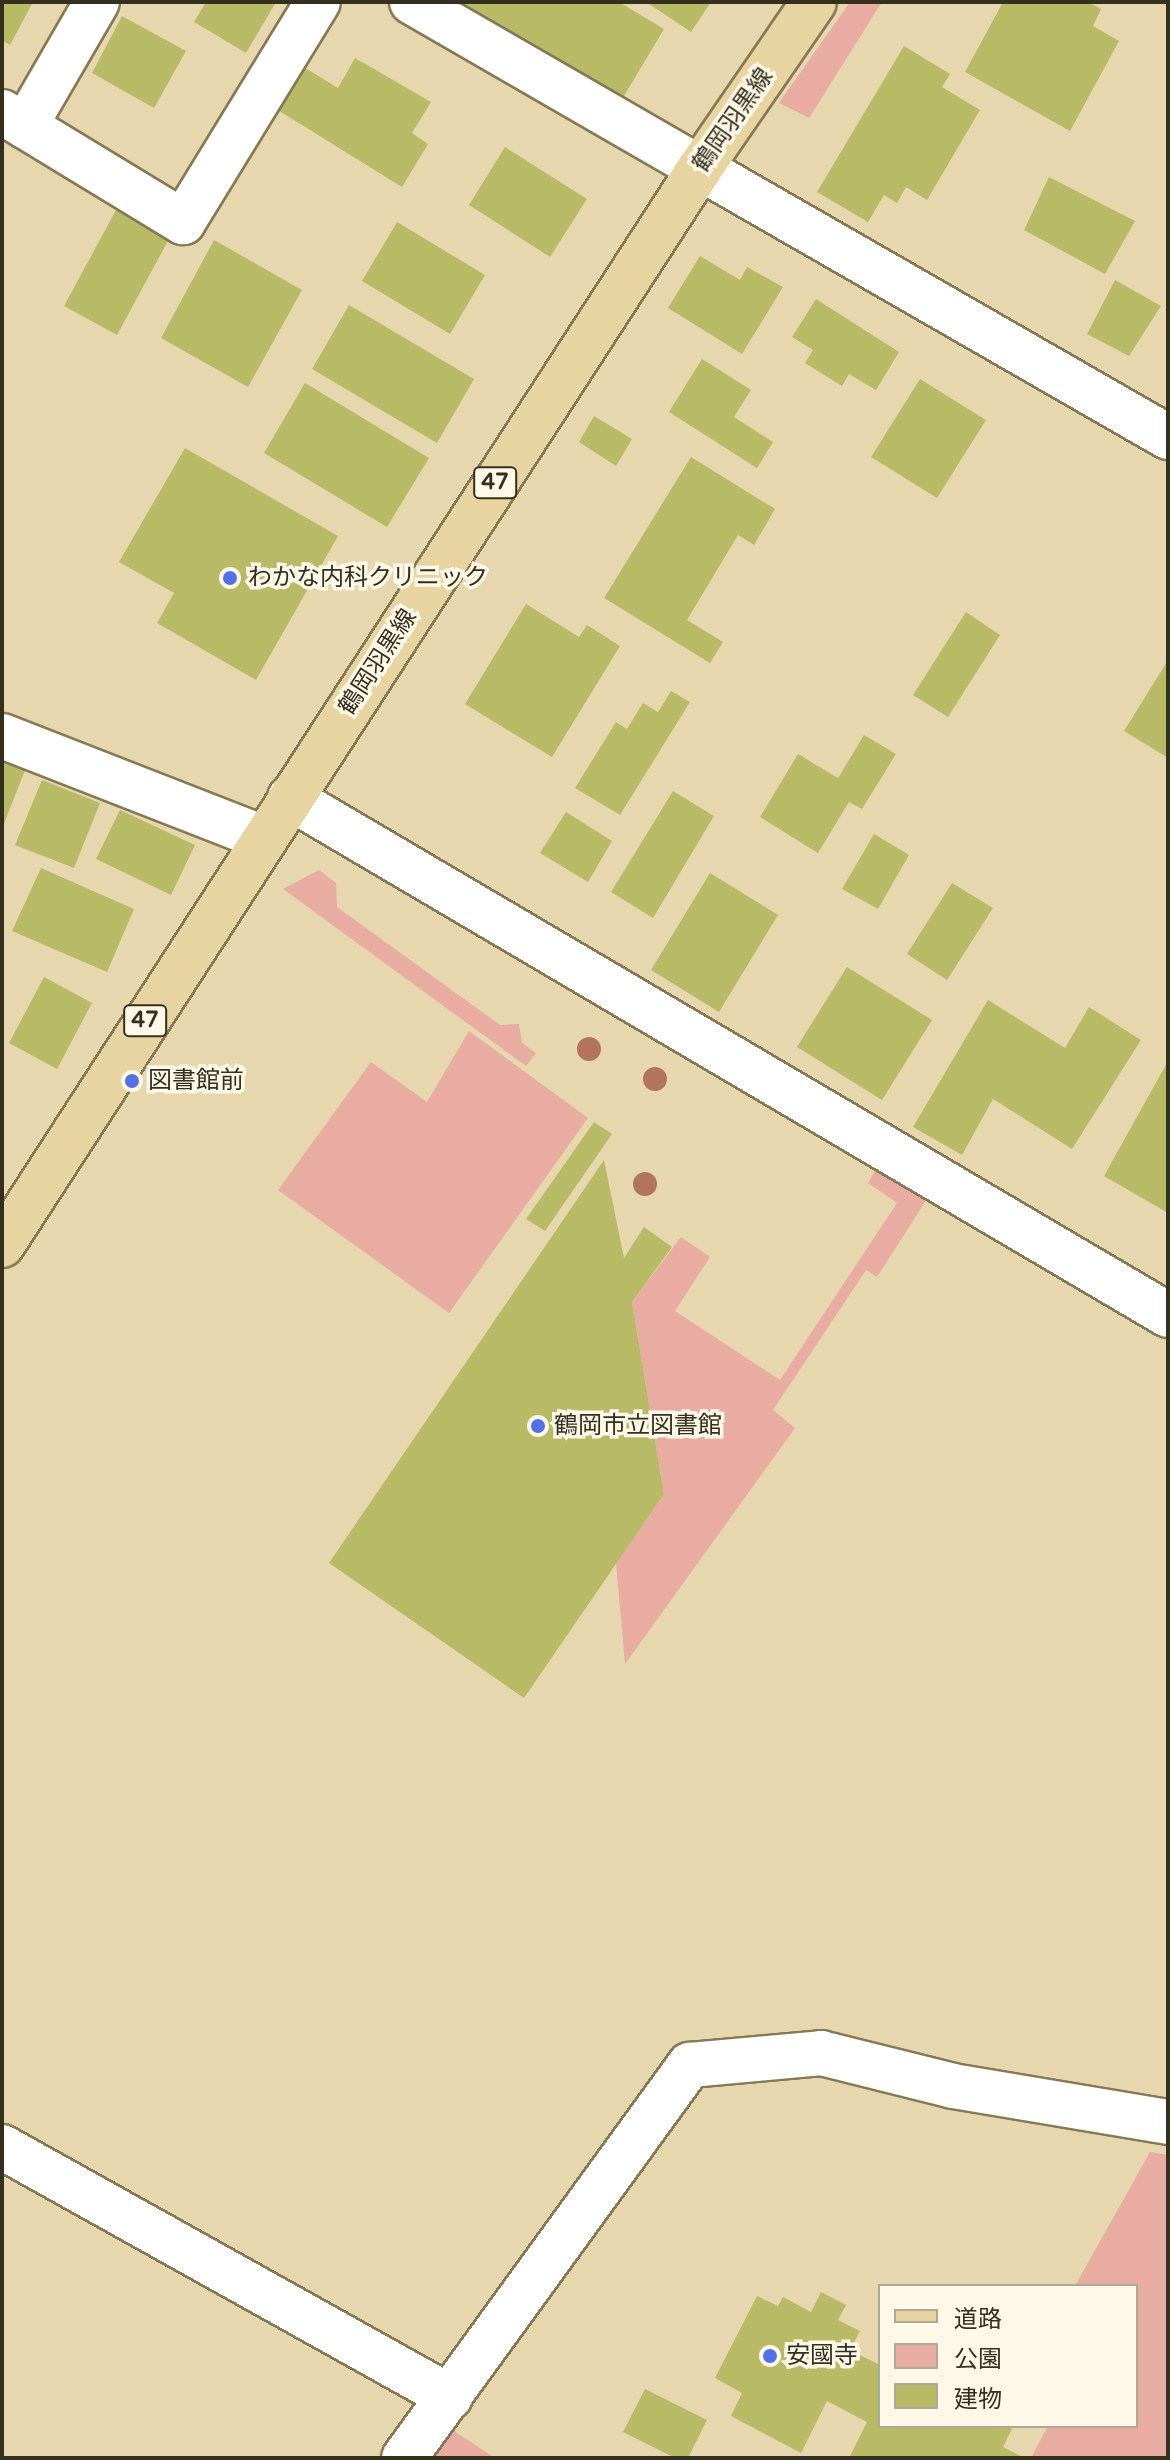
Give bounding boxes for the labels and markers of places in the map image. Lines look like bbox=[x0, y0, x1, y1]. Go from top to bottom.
place label: わかな内科クリニック bbox=[248, 564, 488, 592]
marker: わかな内科クリニック bbox=[219, 567, 241, 589]
place label: 図書館前 bbox=[148, 1067, 244, 1095]
marker: 図書館前 bbox=[123, 1072, 141, 1090]
place label: 鶴岡市立図書館 bbox=[554, 1412, 722, 1440]
marker: 鶴岡市立図書館 bbox=[529, 1417, 547, 1435]
place label: 安國寺 bbox=[786, 2342, 858, 2370]
marker: 安國寺 bbox=[761, 2347, 779, 2365]

